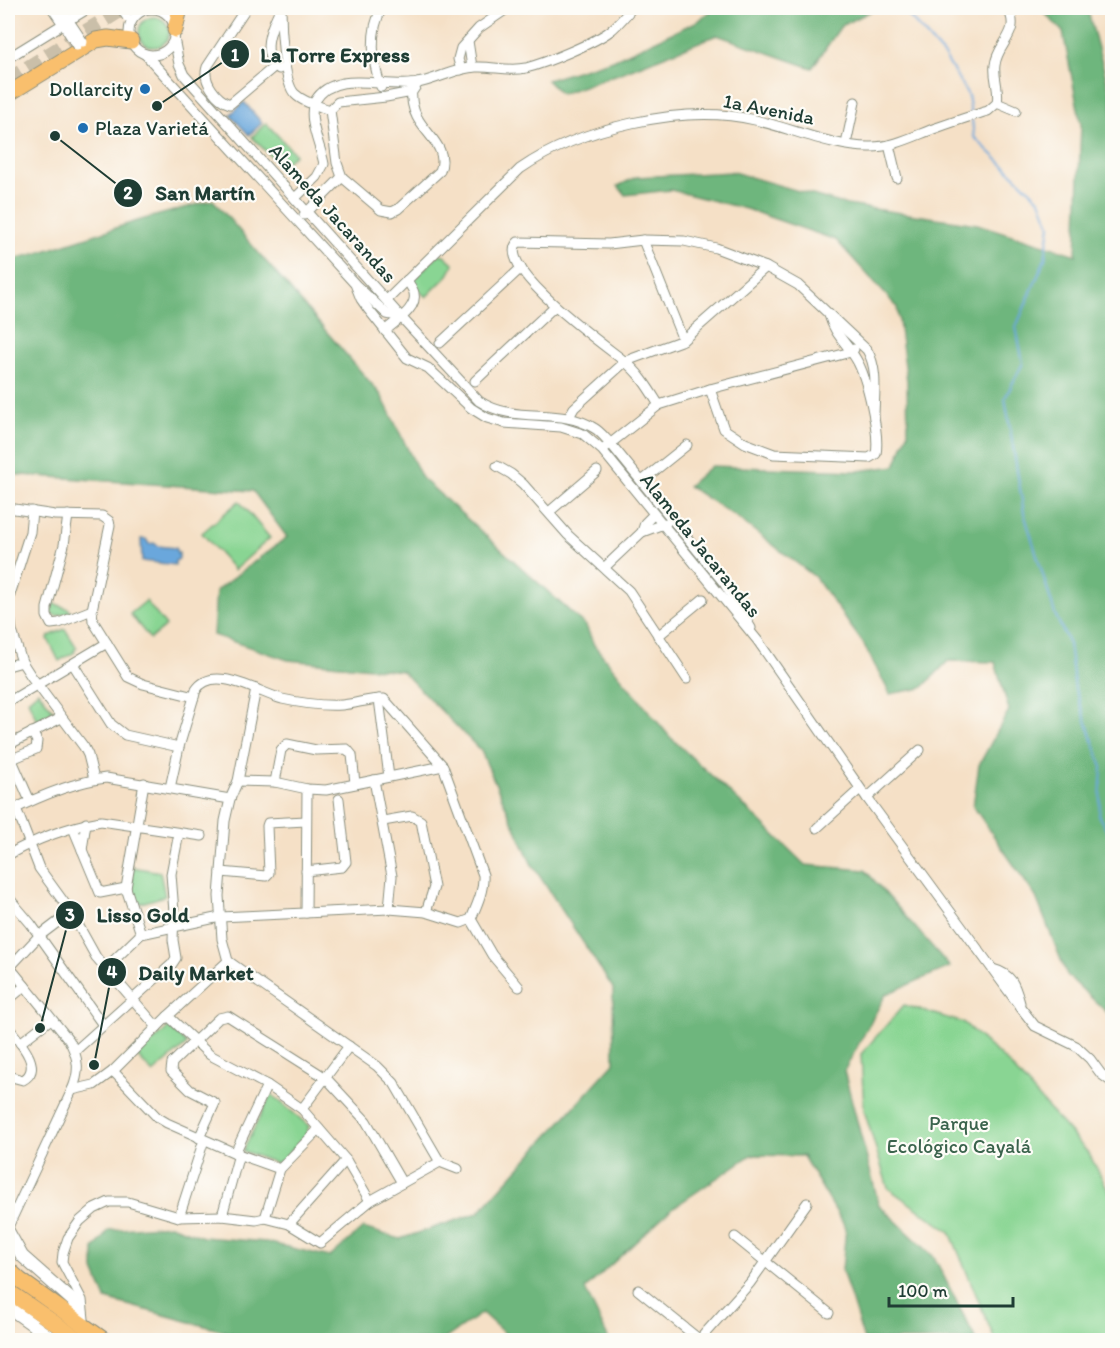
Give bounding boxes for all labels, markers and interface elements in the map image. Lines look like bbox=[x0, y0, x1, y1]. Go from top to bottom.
callout: La Torre Express bbox=[220, 35, 421, 74]
text: La Torre Express bbox=[260, 42, 410, 68]
text: 1 bbox=[231, 44, 240, 66]
place label: Dollarcity bbox=[49, 77, 134, 101]
marker: Dollarcity bbox=[138, 82, 152, 96]
street label: 1a Avenida bbox=[721, 88, 817, 130]
place label: Plaza Varietá bbox=[95, 116, 209, 140]
marker: Plaza Varietá bbox=[76, 121, 90, 135]
street label: Alameda Jacarandas bbox=[264, 139, 402, 288]
callout: San Martín bbox=[113, 174, 268, 213]
text: San Martín bbox=[155, 180, 255, 205]
text: 2 bbox=[123, 182, 133, 204]
street label: Alameda Jacarandas bbox=[635, 468, 767, 622]
callout: Lisso Gold bbox=[55, 895, 201, 934]
text: Lisso Gold bbox=[97, 902, 190, 927]
text: 3 bbox=[65, 904, 75, 926]
callout: Daily Market bbox=[97, 953, 266, 992]
text: Daily Market bbox=[138, 960, 254, 986]
text: 4 bbox=[107, 961, 118, 983]
park label: Parque Ecológico Cayalá bbox=[887, 1111, 1032, 1158]
scale bar bbox=[889, 1270, 1014, 1308]
text: 100 m bbox=[898, 1280, 948, 1302]

